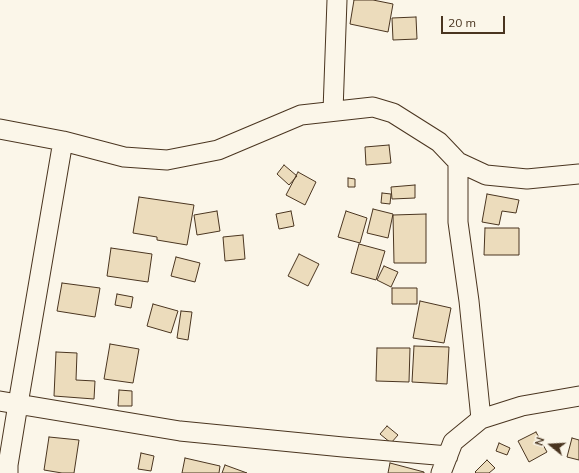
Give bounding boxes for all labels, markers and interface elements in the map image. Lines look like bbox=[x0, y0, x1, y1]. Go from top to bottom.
scale bar bbox=[443, 8, 507, 34]
text: 20 m bbox=[448, 15, 476, 30]
north arrow bbox=[531, 425, 571, 465]
text: N bbox=[532, 435, 548, 447]

